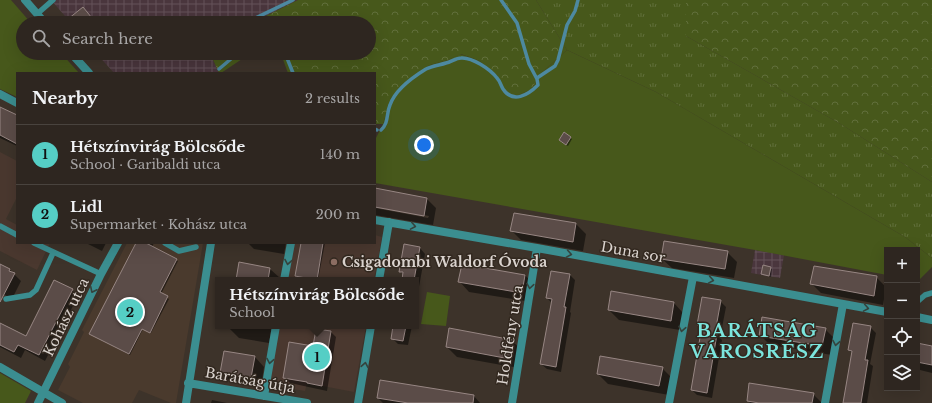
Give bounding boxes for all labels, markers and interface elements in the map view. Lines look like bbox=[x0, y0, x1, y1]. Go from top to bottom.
search box bbox=[16, 16, 376, 60]
icon: search bbox=[30, 27, 52, 49]
text: Search here bbox=[62, 29, 153, 48]
text: Nearby bbox=[32, 88, 98, 109]
text: 2 results bbox=[305, 90, 360, 107]
your location bbox=[414, 135, 434, 155]
text: Hétszínvirág Bölcsőde bbox=[70, 137, 245, 156]
text: 1 bbox=[42, 146, 48, 163]
text: 140 m bbox=[320, 146, 360, 163]
text: School · Garibaldi utca bbox=[70, 156, 221, 173]
text: Lidl bbox=[70, 197, 102, 216]
text: 2 bbox=[41, 206, 49, 223]
text: 200 m bbox=[316, 206, 360, 223]
text: Supermarket · Kohász utca bbox=[70, 216, 247, 233]
one-way arrow bbox=[410, 221, 417, 230]
street label: Duna sor bbox=[599, 237, 667, 267]
map controls bbox=[884, 247, 920, 391]
button: + bbox=[884, 247, 920, 283]
one-way arrow bbox=[566, 249, 572, 257]
place label: Csigadombi Waldorf Óvoda bbox=[342, 252, 547, 271]
marker: Csigadombi Waldorf Óvoda bbox=[329, 257, 339, 267]
one-way arrow bbox=[284, 258, 293, 265]
street label: Kohász utca bbox=[39, 275, 93, 359]
one-way arrow bbox=[707, 275, 714, 284]
popup bbox=[215, 277, 419, 329]
street label: Holdfény utca bbox=[493, 283, 527, 386]
one-way arrow bbox=[526, 283, 535, 289]
button: − bbox=[884, 283, 920, 319]
text: Hétszínvirág Bölcsőde bbox=[229, 285, 405, 304]
one-way arrow bbox=[90, 286, 98, 293]
pin: 2 bbox=[117, 297, 143, 327]
text: School bbox=[229, 304, 275, 321]
one-way arrow bbox=[863, 304, 869, 312]
district label: BARÁTSÁG VÁROSRÉSZ bbox=[689, 319, 824, 363]
button: locate bbox=[884, 319, 920, 355]
one-way arrow bbox=[679, 326, 687, 332]
one-way arrow bbox=[832, 340, 840, 346]
pin: 1 bbox=[304, 342, 330, 372]
button: layers bbox=[884, 355, 920, 391]
one-way arrow bbox=[266, 358, 275, 364]
one-way arrow bbox=[360, 361, 369, 368]
street label: Barátság útja bbox=[203, 363, 297, 397]

